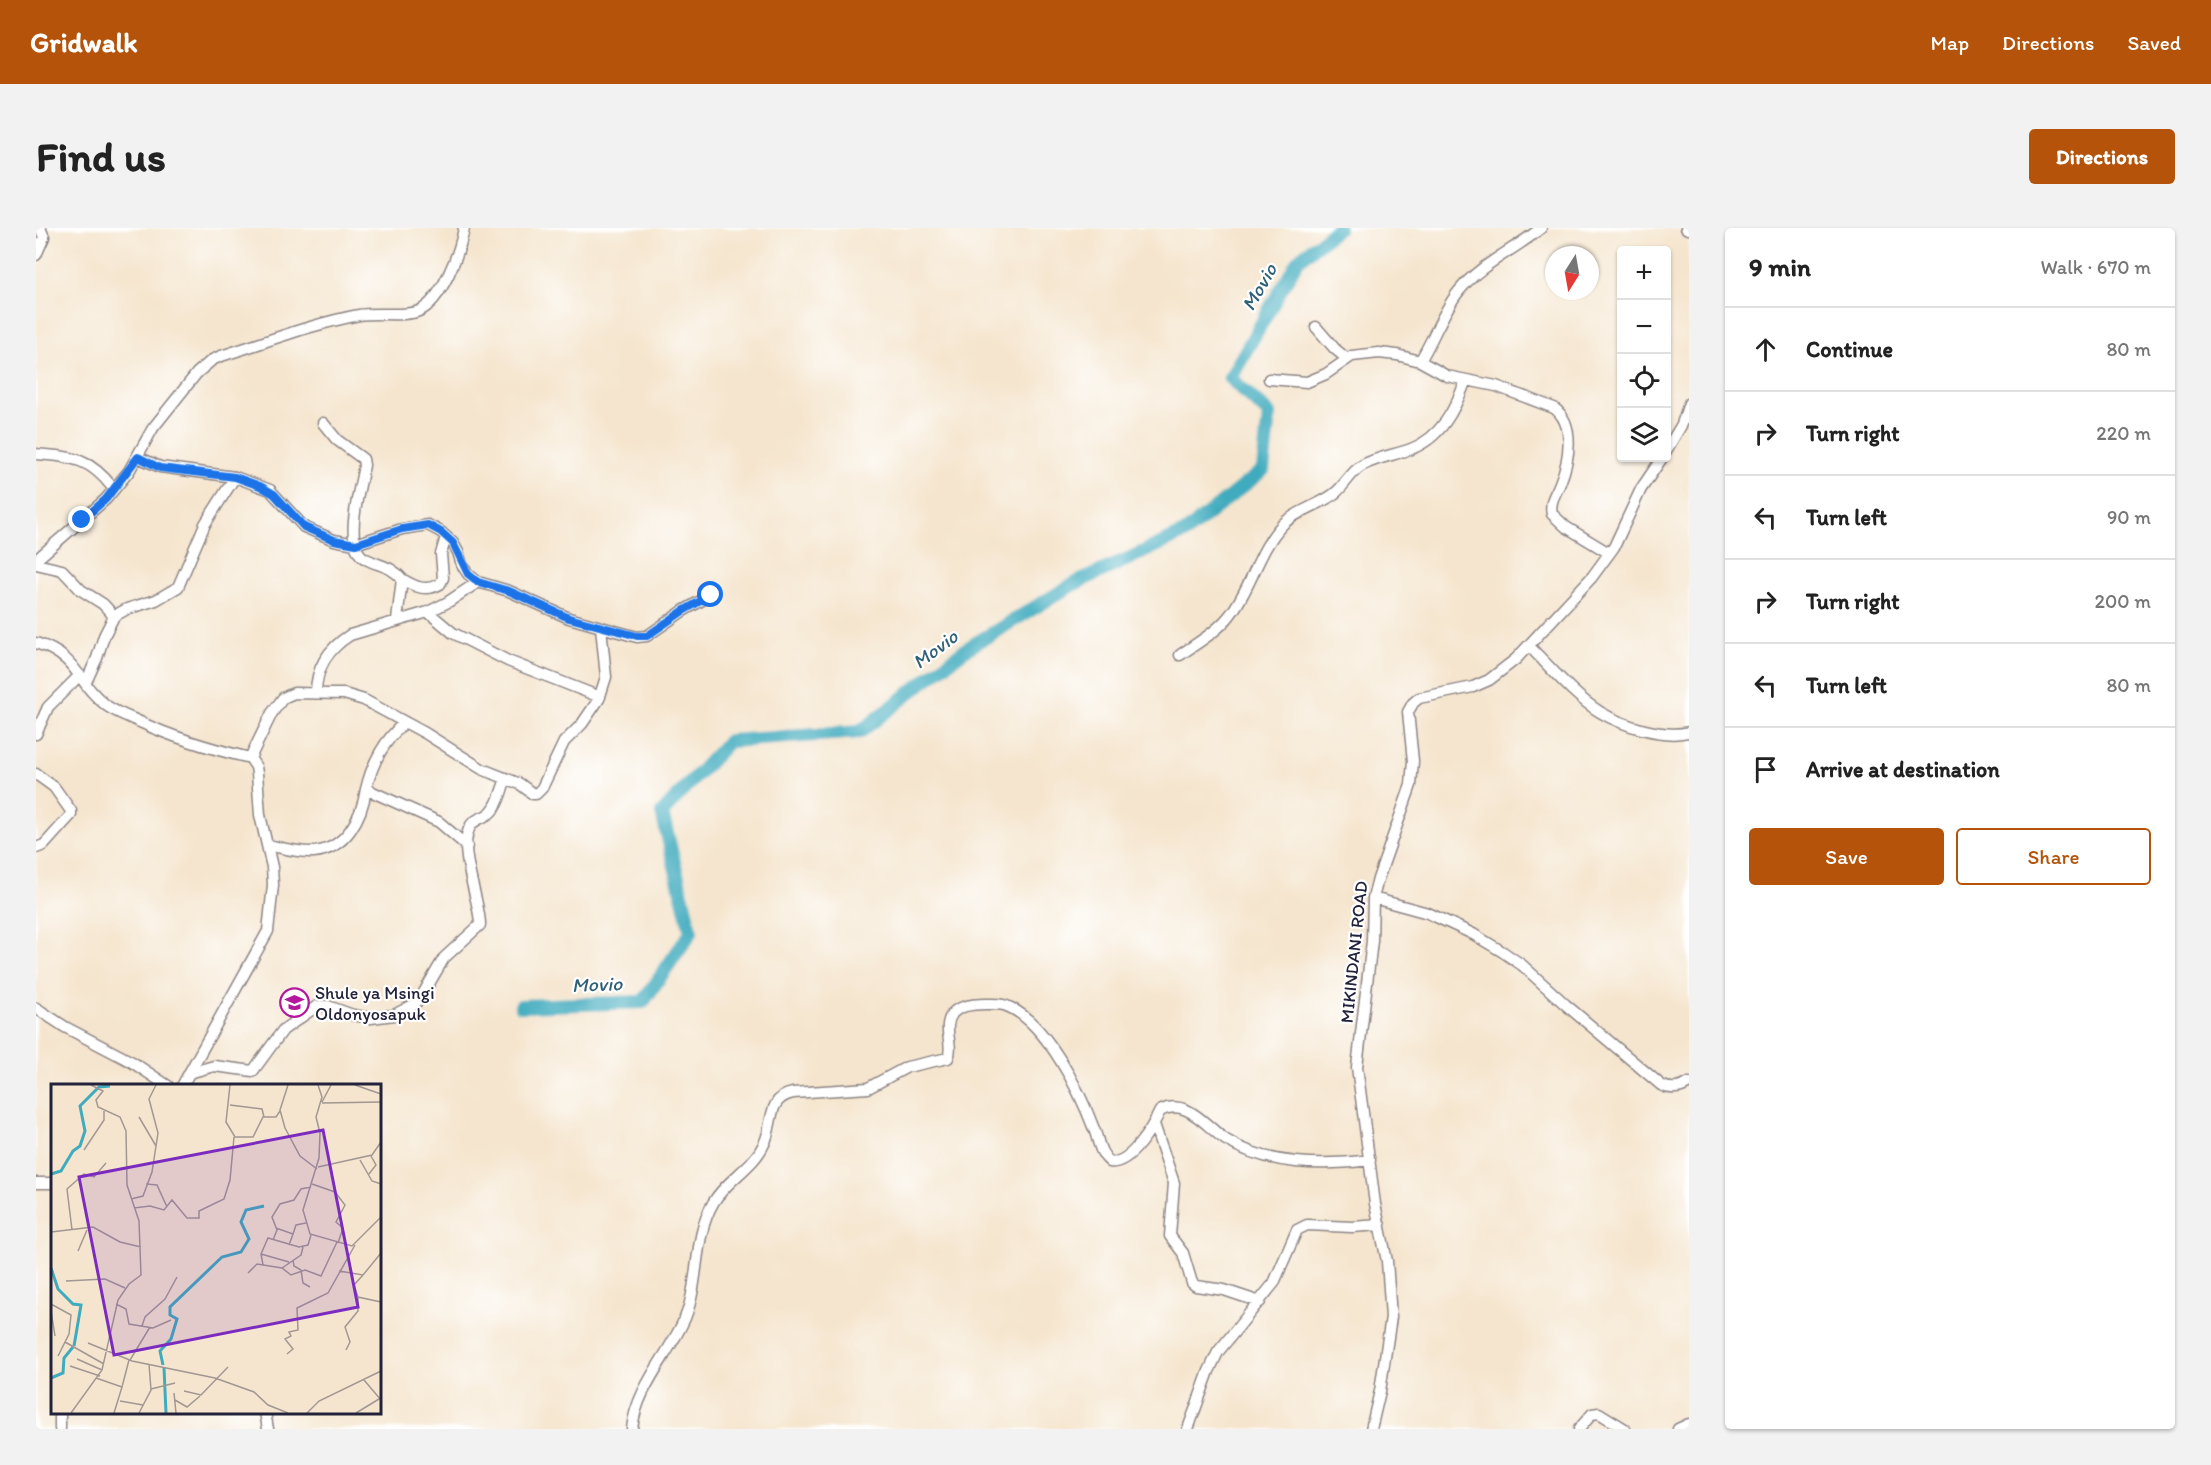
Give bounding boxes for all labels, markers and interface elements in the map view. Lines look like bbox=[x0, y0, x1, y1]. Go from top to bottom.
text: Gridwalk bbox=[30, 25, 138, 59]
text: Map bbox=[1931, 30, 1969, 55]
text: Directions bbox=[2002, 30, 2094, 55]
text: Saved bbox=[2127, 30, 2181, 55]
button: Directions bbox=[2029, 129, 2175, 184]
text: Find us bbox=[36, 131, 166, 182]
north arrow bbox=[1545, 246, 1599, 300]
map controls bbox=[1617, 246, 1671, 462]
button: + bbox=[1617, 246, 1671, 300]
text: 9 min bbox=[1749, 251, 1811, 283]
text: Walk · 670 m bbox=[2040, 255, 2151, 279]
water label: Movio bbox=[1236, 258, 1282, 315]
button: − bbox=[1617, 300, 1671, 354]
icon: ahead bbox=[1749, 333, 1782, 366]
text: Continue bbox=[1806, 336, 1893, 363]
text: 80 m bbox=[2106, 337, 2151, 361]
button: locate bbox=[1617, 354, 1671, 408]
button: layers bbox=[1617, 408, 1671, 462]
icon: right bbox=[1749, 417, 1782, 450]
text: Turn right bbox=[1806, 420, 1900, 447]
text: 220 m bbox=[2096, 421, 2151, 445]
icon: left bbox=[1749, 501, 1782, 534]
text: Turn left bbox=[1806, 504, 1887, 531]
text: 90 m bbox=[2107, 505, 2151, 529]
route end bbox=[68, 506, 94, 532]
route start bbox=[697, 581, 723, 607]
icon: right bbox=[1749, 585, 1782, 618]
text: Turn right bbox=[1806, 588, 1900, 615]
text: 200 m bbox=[2095, 589, 2151, 613]
water label: Movio bbox=[908, 624, 963, 674]
icon: left bbox=[1749, 669, 1782, 702]
text: Turn left bbox=[1806, 672, 1887, 699]
text: 80 m bbox=[2106, 673, 2151, 697]
icon: arrive bbox=[1749, 753, 1782, 786]
text: Arrive at destination bbox=[1806, 756, 2000, 783]
button: Save bbox=[1749, 828, 1944, 885]
button: Share bbox=[1956, 828, 2151, 885]
street label: MIKINDANI ROAD bbox=[1336, 880, 1372, 1024]
water label: Movio bbox=[571, 971, 623, 997]
place label: Shule ya Msingi Oldonyosapuk bbox=[315, 982, 435, 1025]
school or university icon: Shule ya Msingi Oldonyosapuk bbox=[278, 987, 310, 1019]
inset map bbox=[51, 1084, 381, 1414]

